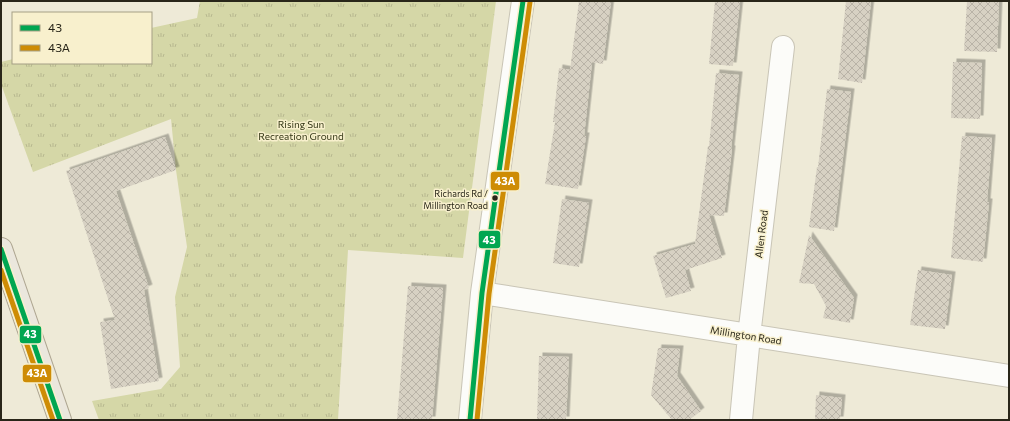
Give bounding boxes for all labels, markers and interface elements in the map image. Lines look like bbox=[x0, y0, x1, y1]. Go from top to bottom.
legend bbox=[12, 12, 152, 64]
text: 43 bbox=[48, 20, 62, 34]
text: 43A bbox=[48, 40, 70, 54]
park label: Rising Sun Recreation Ground bbox=[258, 118, 344, 142]
line badge: 43A bbox=[490, 171, 520, 191]
text: 43A bbox=[495, 174, 515, 187]
place label: Richards Rd / Millington Road bbox=[423, 188, 488, 211]
marker: Richards Rd / Millington Road bbox=[490, 193, 500, 203]
street label: Allen Road bbox=[752, 209, 770, 259]
line badge: 43 bbox=[478, 230, 501, 249]
text: 43 bbox=[482, 233, 496, 246]
street label: Millington Road bbox=[710, 323, 783, 347]
line badge: 43 bbox=[19, 325, 42, 344]
text: 43 bbox=[23, 327, 37, 340]
line badge: 43A bbox=[22, 364, 52, 383]
text: 43A bbox=[27, 366, 47, 379]

